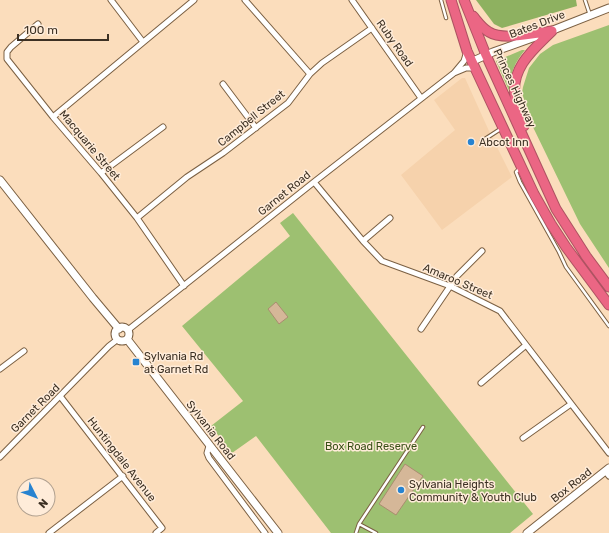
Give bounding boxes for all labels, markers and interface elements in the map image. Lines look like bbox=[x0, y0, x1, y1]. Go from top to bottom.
street label: Bates Drive bbox=[507, 8, 567, 41]
scale bar bbox=[18, 16, 108, 42]
street label: Ruby Road bbox=[374, 17, 416, 69]
text: 100 m bbox=[24, 23, 58, 37]
street label: Princes Highway bbox=[491, 47, 539, 130]
street label: Campbell Street bbox=[215, 87, 288, 149]
street label: Macquarie Street bbox=[56, 108, 123, 184]
place label: Abcot Inn bbox=[479, 136, 529, 149]
marker: Abcot Inn bbox=[466, 137, 476, 147]
street label: Garnet Road bbox=[256, 168, 313, 218]
street label: Amaroo Street bbox=[421, 261, 495, 302]
place label: Sylvania Rd at Garnet Rd bbox=[144, 350, 208, 376]
marker: Sylvania Rd at Garnet Rd bbox=[131, 357, 141, 367]
street label: Garnet Road bbox=[8, 381, 62, 435]
street label: Sylvania Road bbox=[183, 398, 238, 463]
street label: Huntingdale Avenue bbox=[85, 414, 159, 504]
park label: Box Road Reserve bbox=[325, 440, 417, 453]
street label: Box Road bbox=[548, 465, 594, 505]
north arrow bbox=[16, 477, 56, 517]
place label: Sylvania Heights Community & Youth Club bbox=[409, 478, 537, 504]
marker: Sylvania Heights Community & Youth Club bbox=[396, 485, 406, 495]
text: N bbox=[36, 496, 51, 511]

